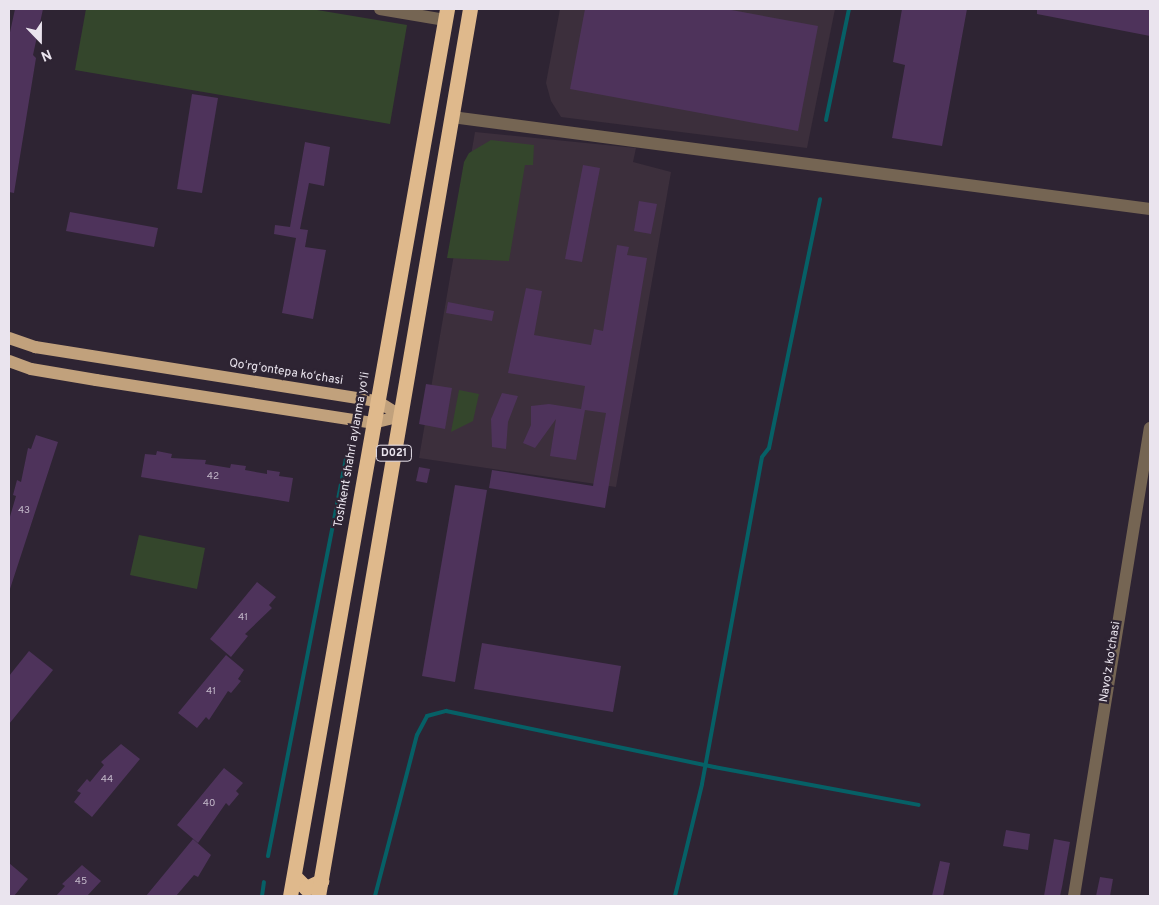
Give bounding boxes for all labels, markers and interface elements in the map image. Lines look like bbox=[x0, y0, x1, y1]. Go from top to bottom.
north arrow bbox=[15, 15, 65, 65]
text: N bbox=[38, 45, 54, 64]
street label: Qoʻrgʻontepa koʻchasi bbox=[228, 357, 344, 389]
street label: Toshkent shahri aylanma yoʻli bbox=[332, 371, 374, 529]
road number: D021 bbox=[375, 444, 413, 462]
house number: 42 bbox=[207, 471, 219, 483]
house number: 43 bbox=[18, 505, 30, 517]
house number: 41 bbox=[238, 612, 248, 624]
street label: Navo'z ko'chasi bbox=[1097, 621, 1125, 703]
house number: 41 bbox=[206, 686, 216, 698]
house number: 44 bbox=[101, 774, 113, 786]
house number: 40 bbox=[203, 798, 215, 810]
house number: 45 bbox=[75, 876, 87, 888]

